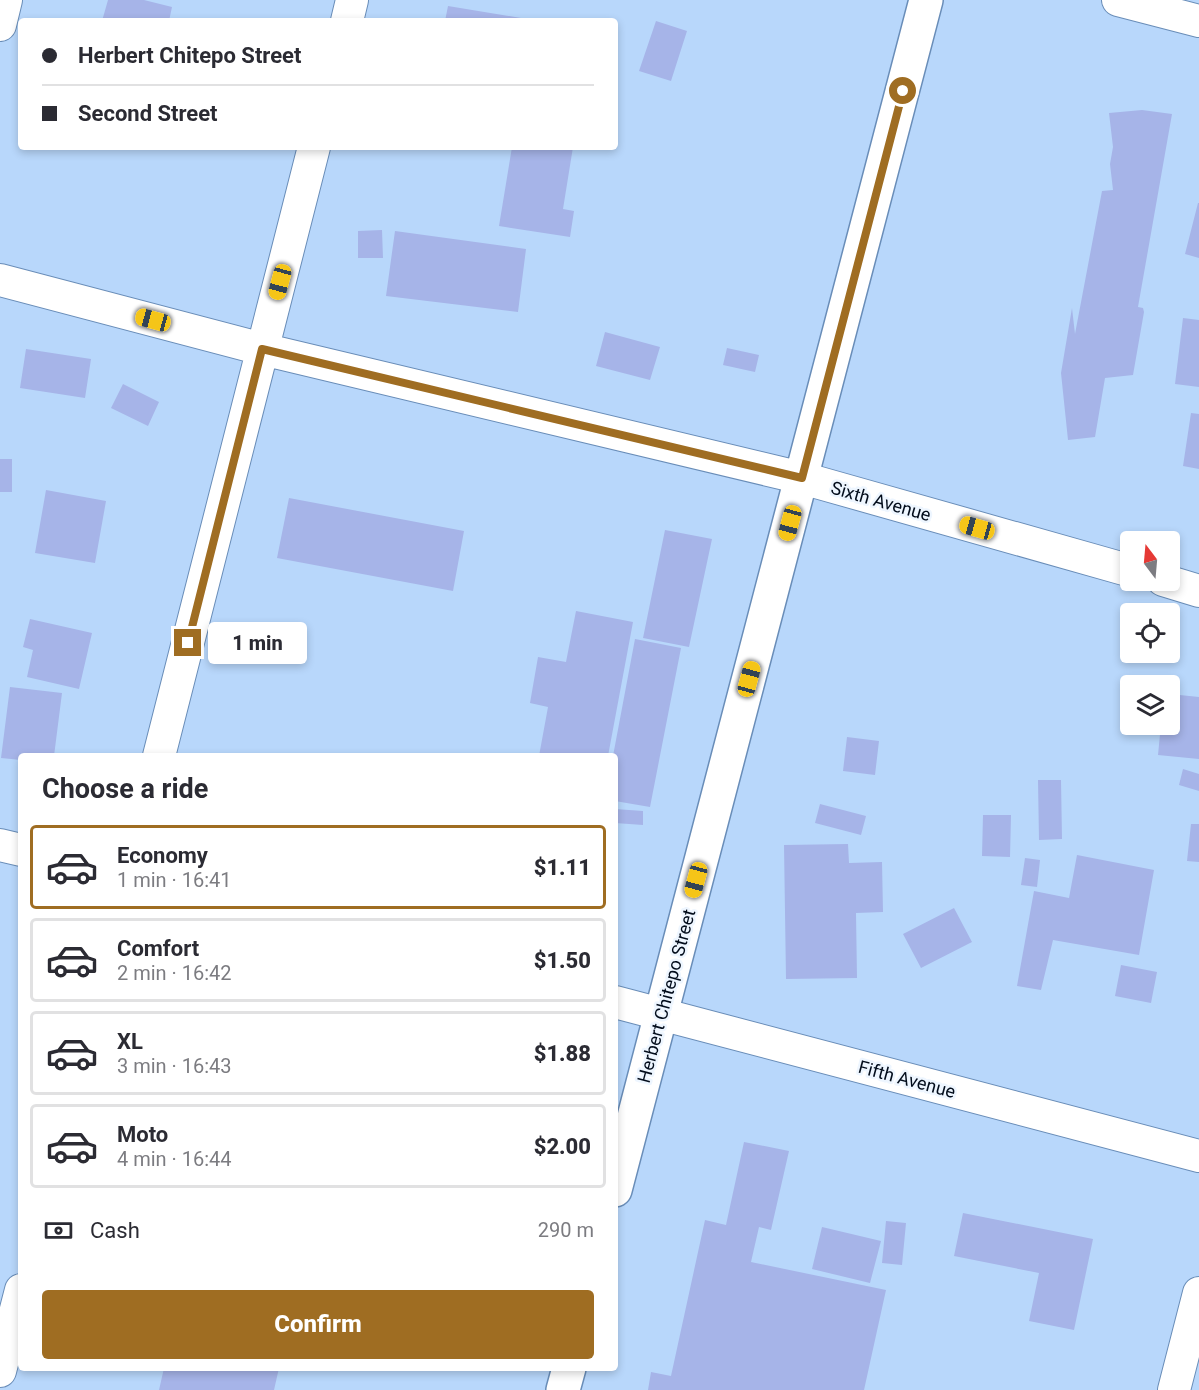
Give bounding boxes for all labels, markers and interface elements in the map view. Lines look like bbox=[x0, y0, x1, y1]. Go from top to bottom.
text: Herbert Chitepo Street bbox=[78, 43, 301, 68]
route start bbox=[889, 77, 916, 104]
text: Second Street bbox=[78, 101, 218, 126]
car bbox=[267, 262, 293, 302]
car bbox=[133, 307, 173, 333]
street label: Sixth Avenue bbox=[829, 477, 933, 525]
car bbox=[777, 503, 803, 543]
car bbox=[957, 514, 997, 542]
north arrow bbox=[1120, 531, 1180, 591]
map controls bbox=[1120, 531, 1180, 735]
button: locate bbox=[1120, 603, 1180, 663]
callout: 1 min bbox=[209, 622, 308, 664]
route end bbox=[174, 629, 201, 656]
text: 1 min bbox=[232, 631, 283, 655]
car bbox=[736, 659, 762, 699]
button: layers bbox=[1120, 675, 1180, 735]
text: Choose a ride bbox=[42, 773, 208, 805]
icon: car bbox=[45, 840, 99, 894]
text: Economy bbox=[117, 843, 208, 868]
text: $1.11 bbox=[534, 855, 591, 880]
car bbox=[683, 860, 709, 900]
text: 1 min · 16:41 bbox=[117, 868, 232, 892]
street label: Herbert Chitepo Street bbox=[633, 907, 699, 1085]
icon: car bbox=[45, 933, 99, 987]
text: Comfort bbox=[117, 936, 199, 961]
text: $1.50 bbox=[534, 948, 591, 973]
text: 2 min · 16:42 bbox=[117, 961, 232, 985]
icon: car bbox=[45, 1026, 99, 1080]
text: XL bbox=[117, 1029, 143, 1054]
text: $1.88 bbox=[534, 1041, 591, 1066]
text: 3 min · 16:43 bbox=[117, 1054, 232, 1078]
street label: Fifth Avenue bbox=[856, 1056, 958, 1102]
icon: car bbox=[45, 1119, 99, 1173]
text: Moto bbox=[117, 1122, 168, 1147]
text: $2.00 bbox=[534, 1134, 591, 1159]
text: 4 min · 16:44 bbox=[117, 1147, 232, 1171]
icon: cash bbox=[42, 1214, 75, 1247]
text: Cash bbox=[90, 1218, 140, 1243]
text: 290 m bbox=[538, 1218, 594, 1242]
button: Confirm bbox=[42, 1290, 594, 1359]

